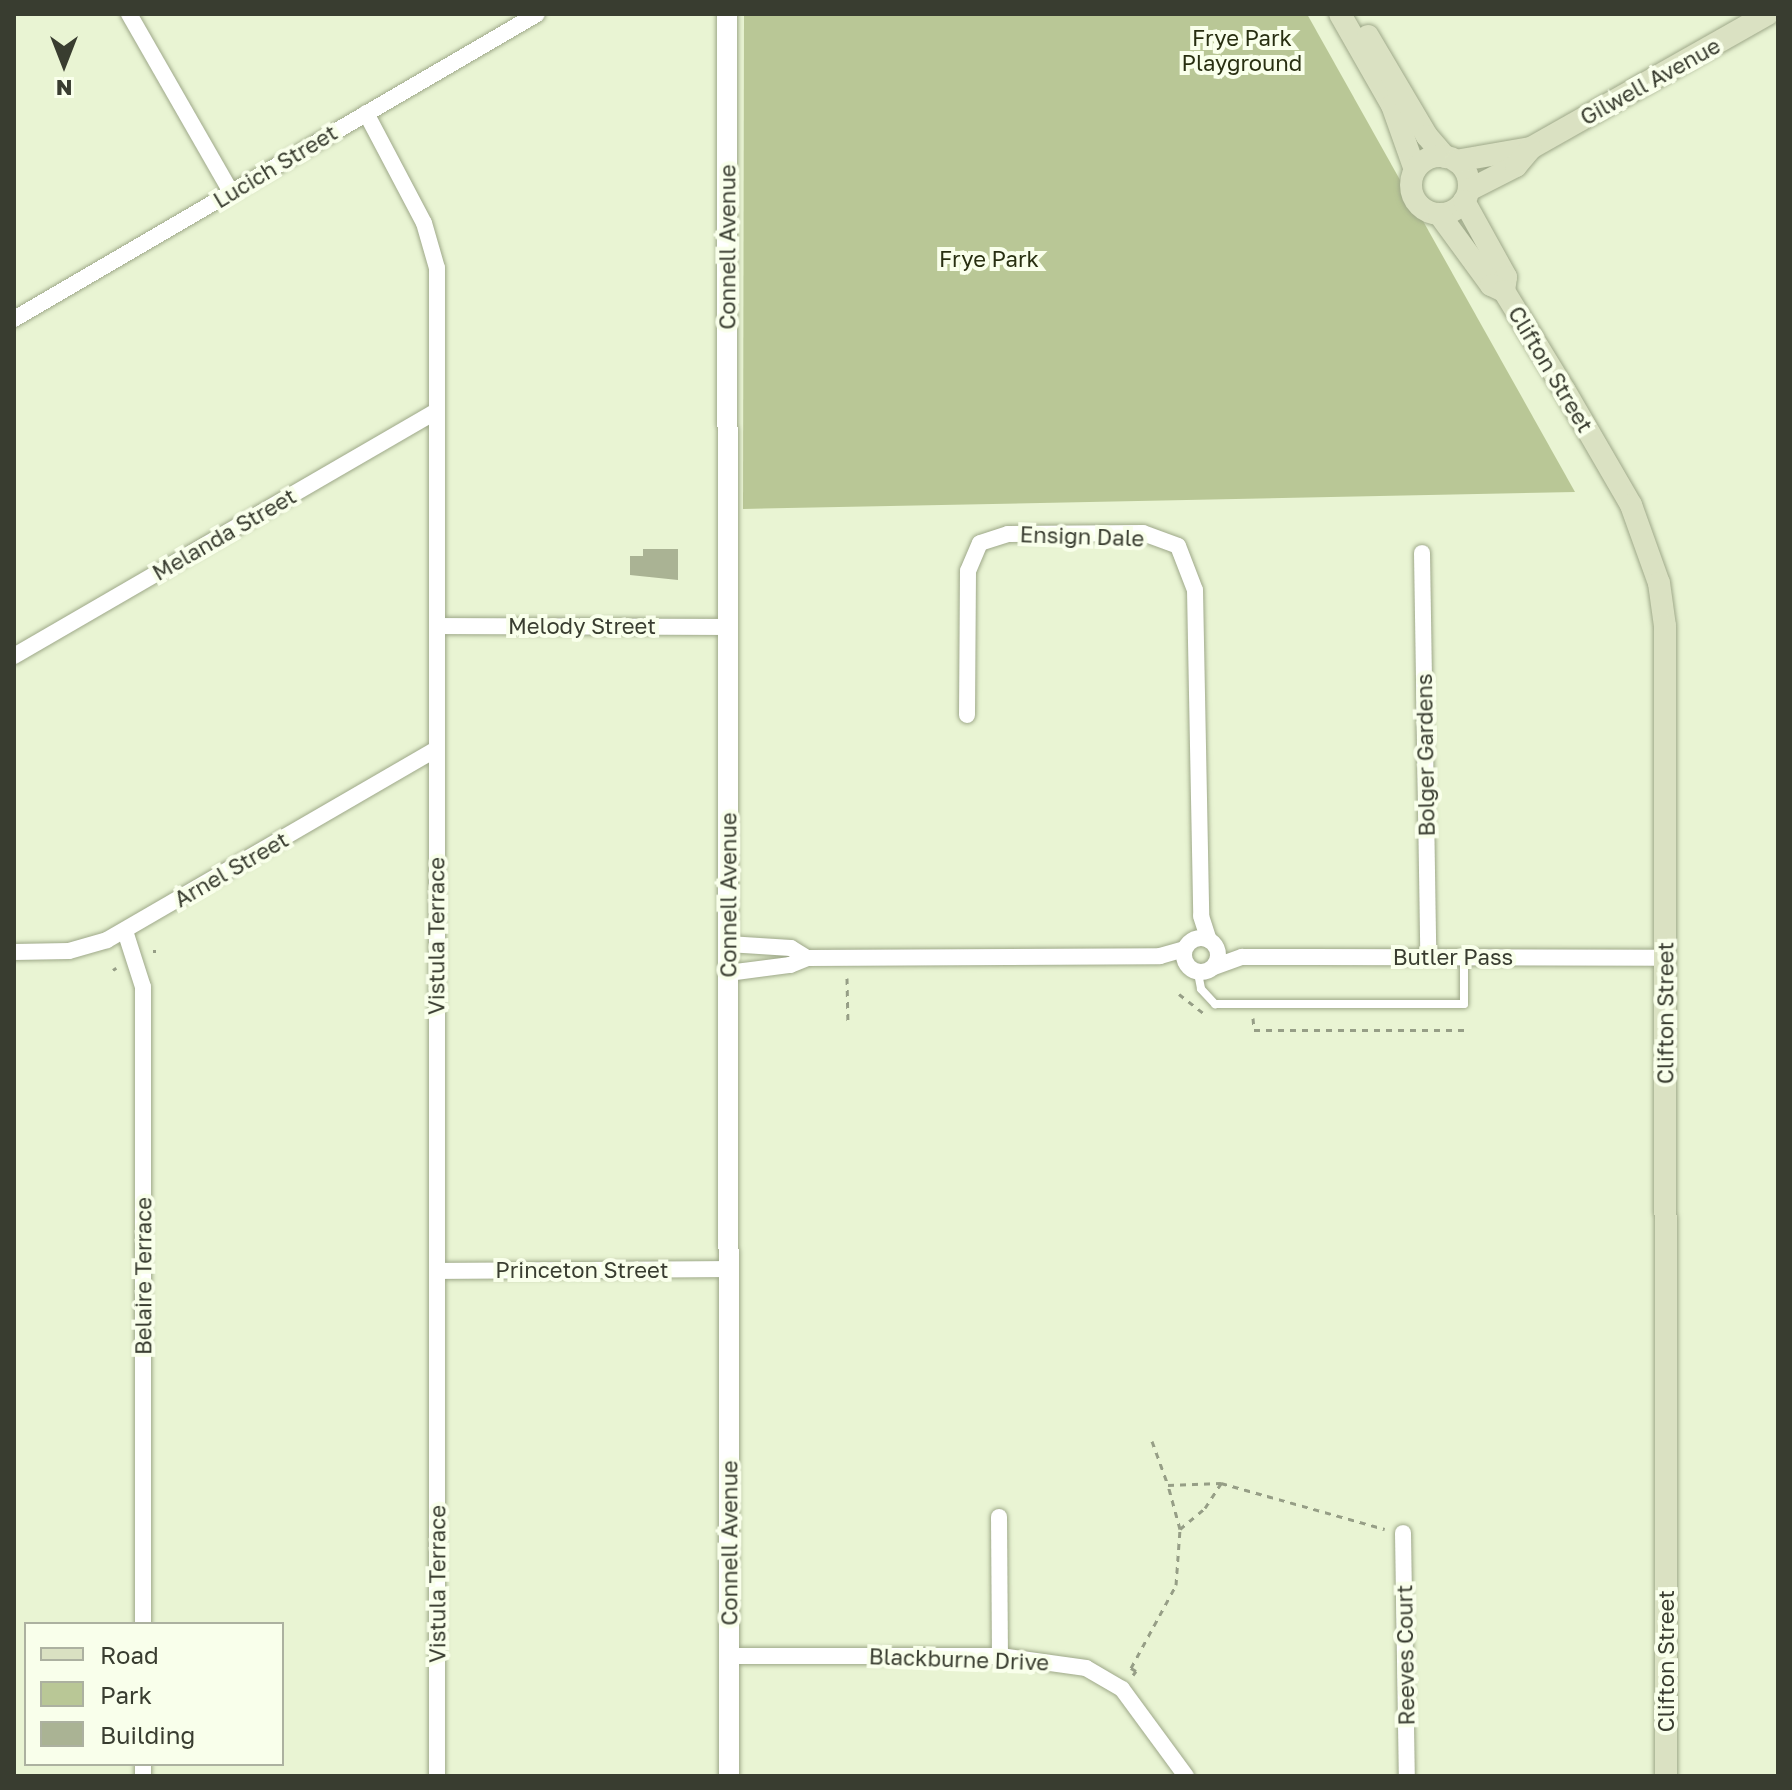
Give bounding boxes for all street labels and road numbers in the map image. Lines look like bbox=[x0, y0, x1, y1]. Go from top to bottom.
street label: Gilwell Avenue bbox=[1575, 32, 1725, 130]
street label: Lucich Street bbox=[208, 119, 342, 213]
street label: Connell Avenue bbox=[714, 164, 740, 330]
street label: Clifton Street bbox=[1503, 301, 1599, 437]
street label: Melanda Street bbox=[148, 482, 300, 586]
street label: Ensign Dale bbox=[1019, 521, 1145, 551]
street label: Melody Street bbox=[508, 613, 656, 639]
street label: Bolger Gardens bbox=[1410, 673, 1440, 837]
street label: Connell Avenue bbox=[715, 812, 741, 978]
street label: Arnel Street bbox=[169, 826, 293, 912]
street label: Vistula Terrace bbox=[423, 857, 449, 1015]
street label: Clifton Street bbox=[1652, 942, 1678, 1084]
street label: Butler Pass bbox=[1393, 944, 1513, 970]
street label: Belaire Terrace bbox=[130, 1197, 156, 1355]
street label: Princeton Street bbox=[495, 1257, 669, 1283]
street label: Connell Avenue bbox=[716, 1460, 742, 1626]
street label: Vistula Terrace bbox=[424, 1505, 450, 1663]
street label: Reeves Court bbox=[1391, 1584, 1419, 1726]
street label: Clifton Street bbox=[1653, 1590, 1679, 1732]
street label: Blackburne Drive bbox=[868, 1643, 1050, 1675]

